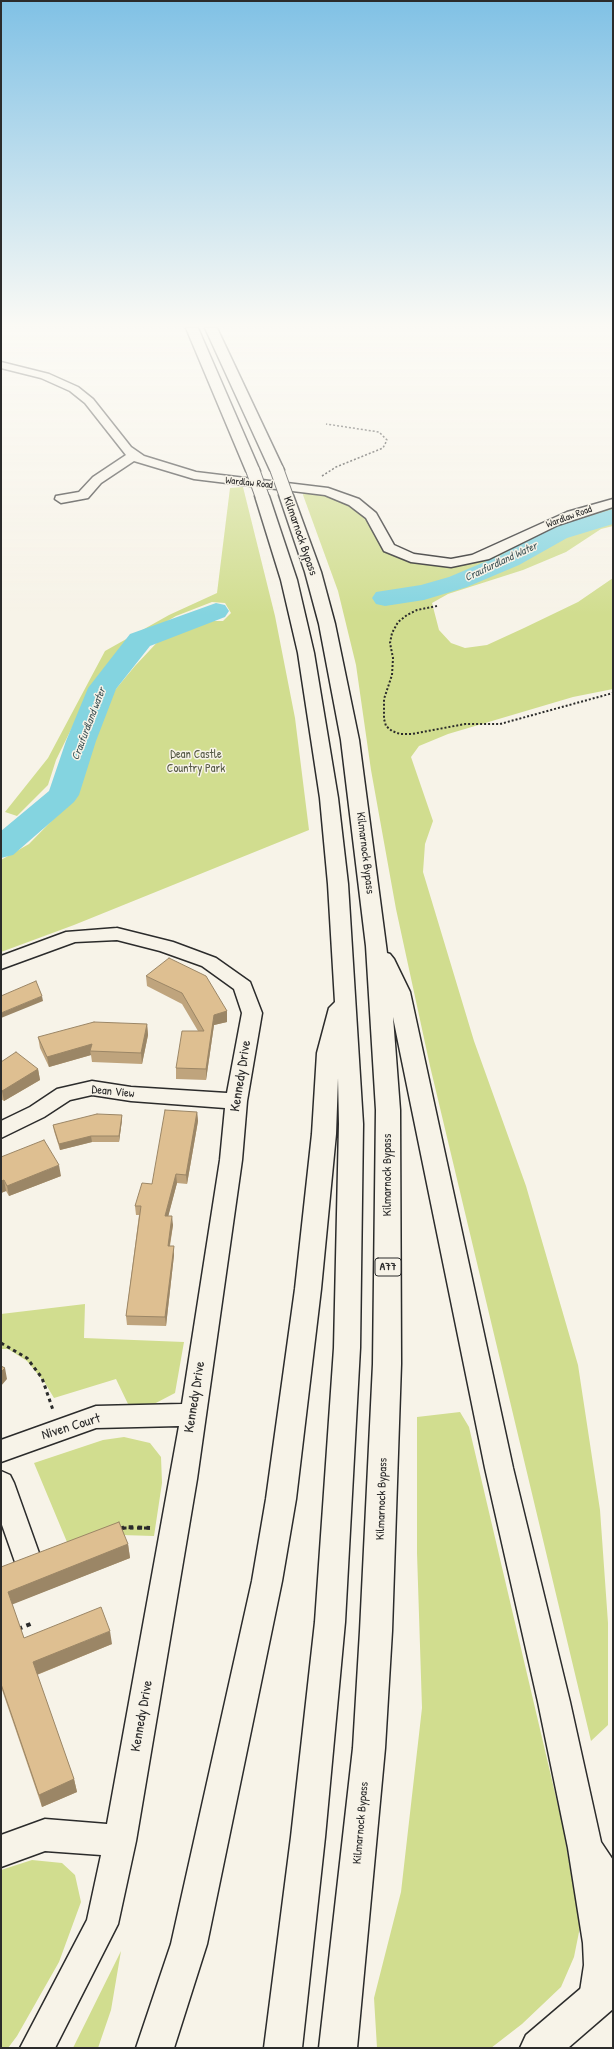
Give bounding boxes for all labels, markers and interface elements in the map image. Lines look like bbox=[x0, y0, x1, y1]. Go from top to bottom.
street label: Wardlaw Road bbox=[225, 475, 273, 491]
street label: Kilmarnock Bypass bbox=[280, 495, 320, 577]
street label: Wardlaw Road bbox=[545, 503, 593, 531]
water label: Craufurdland Water bbox=[463, 539, 539, 585]
water label: Craufurdland water bbox=[69, 686, 109, 762]
park label: Dean Castle Country Park bbox=[167, 748, 225, 776]
street label: Kilmarnock Bypass bbox=[353, 811, 377, 895]
street label: Kennedy Drive bbox=[227, 1039, 255, 1113]
street label: Dean View bbox=[91, 1083, 135, 1101]
street label: Kilmarnock Bypass bbox=[381, 1134, 395, 1216]
road number: A77 bbox=[375, 1258, 401, 1276]
street label: Kennedy Drive bbox=[181, 1360, 209, 1434]
street label: Niven Court bbox=[40, 1410, 102, 1444]
street label: Kilmarnock Bypass bbox=[373, 1458, 391, 1540]
street label: Kennedy Drive bbox=[127, 1679, 157, 1753]
street label: Kilmarnock Bypass bbox=[350, 1781, 372, 1865]

